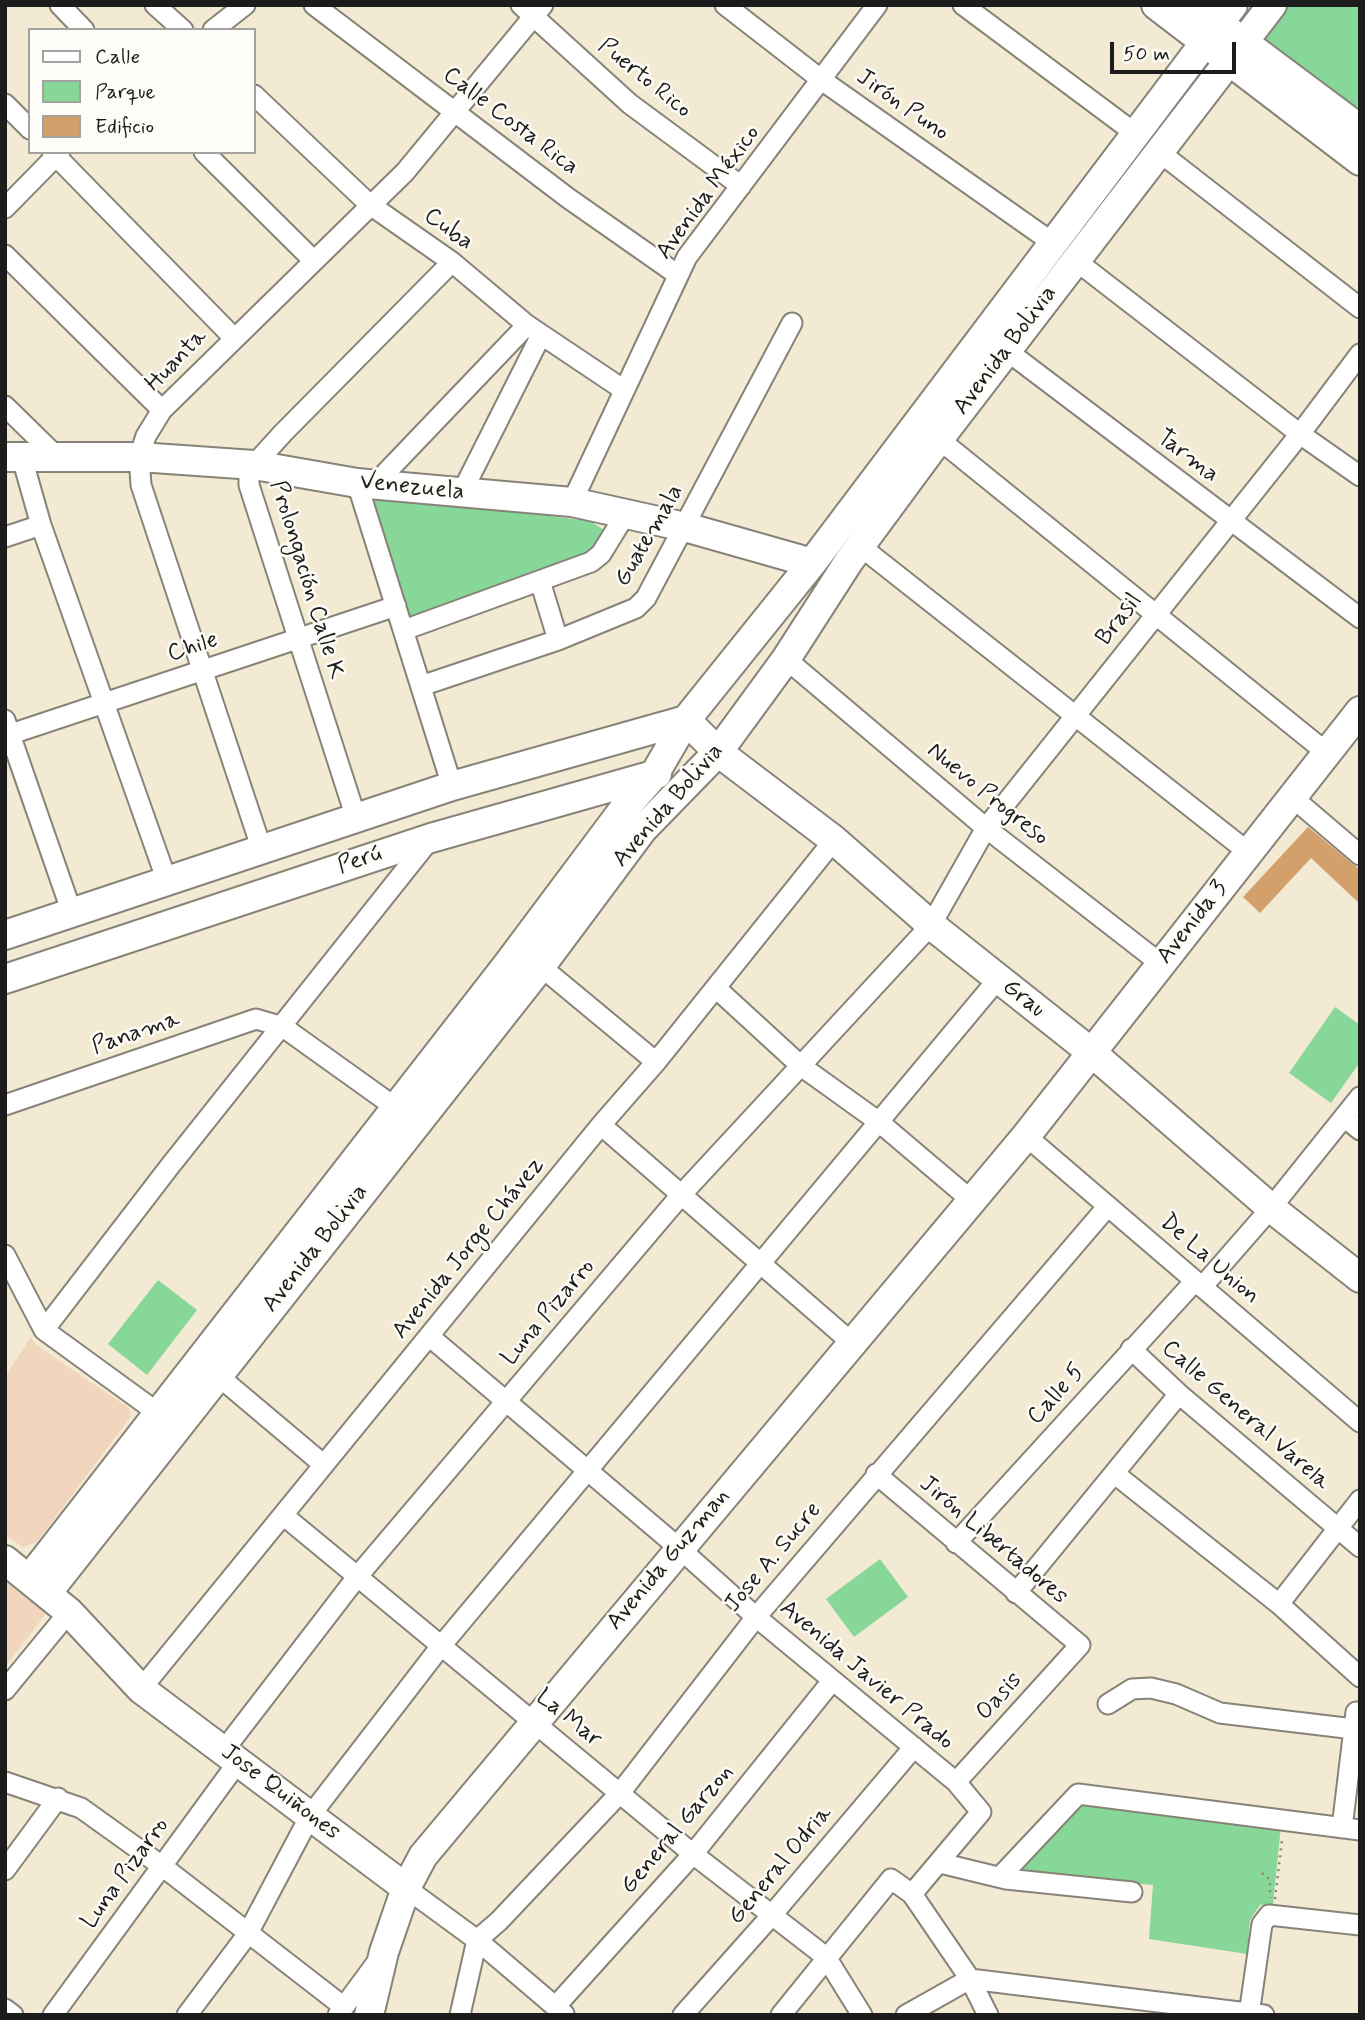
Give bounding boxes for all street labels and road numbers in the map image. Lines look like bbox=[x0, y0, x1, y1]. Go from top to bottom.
street label: Puerto Rico bbox=[591, 33, 697, 125]
street label: Calle Costa Rica bbox=[436, 62, 584, 182]
street label: Jirón Puno bbox=[850, 64, 954, 148]
street label: Avenida México bbox=[651, 120, 767, 266]
street label: Cuba bbox=[418, 202, 478, 258]
street label: Avenida Bolivia bbox=[948, 281, 1064, 421]
street label: Huanta bbox=[140, 323, 214, 399]
street label: Tarma bbox=[1150, 424, 1224, 490]
street label: Venezuela bbox=[358, 468, 466, 508]
street label: Prolongación Calle K bbox=[262, 477, 350, 683]
street label: Guatemala bbox=[609, 480, 691, 592]
street label: Brasil bbox=[1091, 588, 1149, 652]
street label: Chile bbox=[164, 626, 222, 670]
street label: Nuevo Progreso bbox=[920, 737, 1054, 853]
street label: Avenida Bolivia bbox=[607, 738, 731, 874]
street label: Perú bbox=[334, 840, 386, 882]
street label: Avenida 3 bbox=[1152, 876, 1234, 970]
street label: Grau bbox=[996, 973, 1050, 1025]
street label: Panama bbox=[88, 1006, 184, 1062]
street label: Avenida Jorge Chávez bbox=[387, 1152, 551, 1346]
street label: Avenida Bolivia bbox=[257, 1179, 375, 1319]
street label: De La Union bbox=[1153, 1209, 1265, 1311]
street label: Luna Pizarro bbox=[496, 1254, 602, 1372]
street label: Calle General Varela bbox=[1155, 1335, 1335, 1497]
street label: Calle 5 bbox=[1022, 1358, 1092, 1432]
street label: Jirón Libertadores bbox=[913, 1470, 1073, 1612]
street label: Avenida Guzman bbox=[601, 1483, 737, 1637]
street label: Jose A. Sucre bbox=[719, 1497, 829, 1619]
street label: Avenida Javier Prado bbox=[773, 1595, 959, 1757]
street label: Oasis bbox=[971, 1667, 1029, 1727]
street label: La Mar bbox=[529, 1684, 607, 1754]
street label: Jose Quiñones bbox=[214, 1739, 346, 1847]
street label: General Garzon bbox=[615, 1759, 741, 1901]
street label: General Odria bbox=[723, 1801, 839, 1931]
street label: Luna Pizarro bbox=[76, 1813, 176, 1935]

